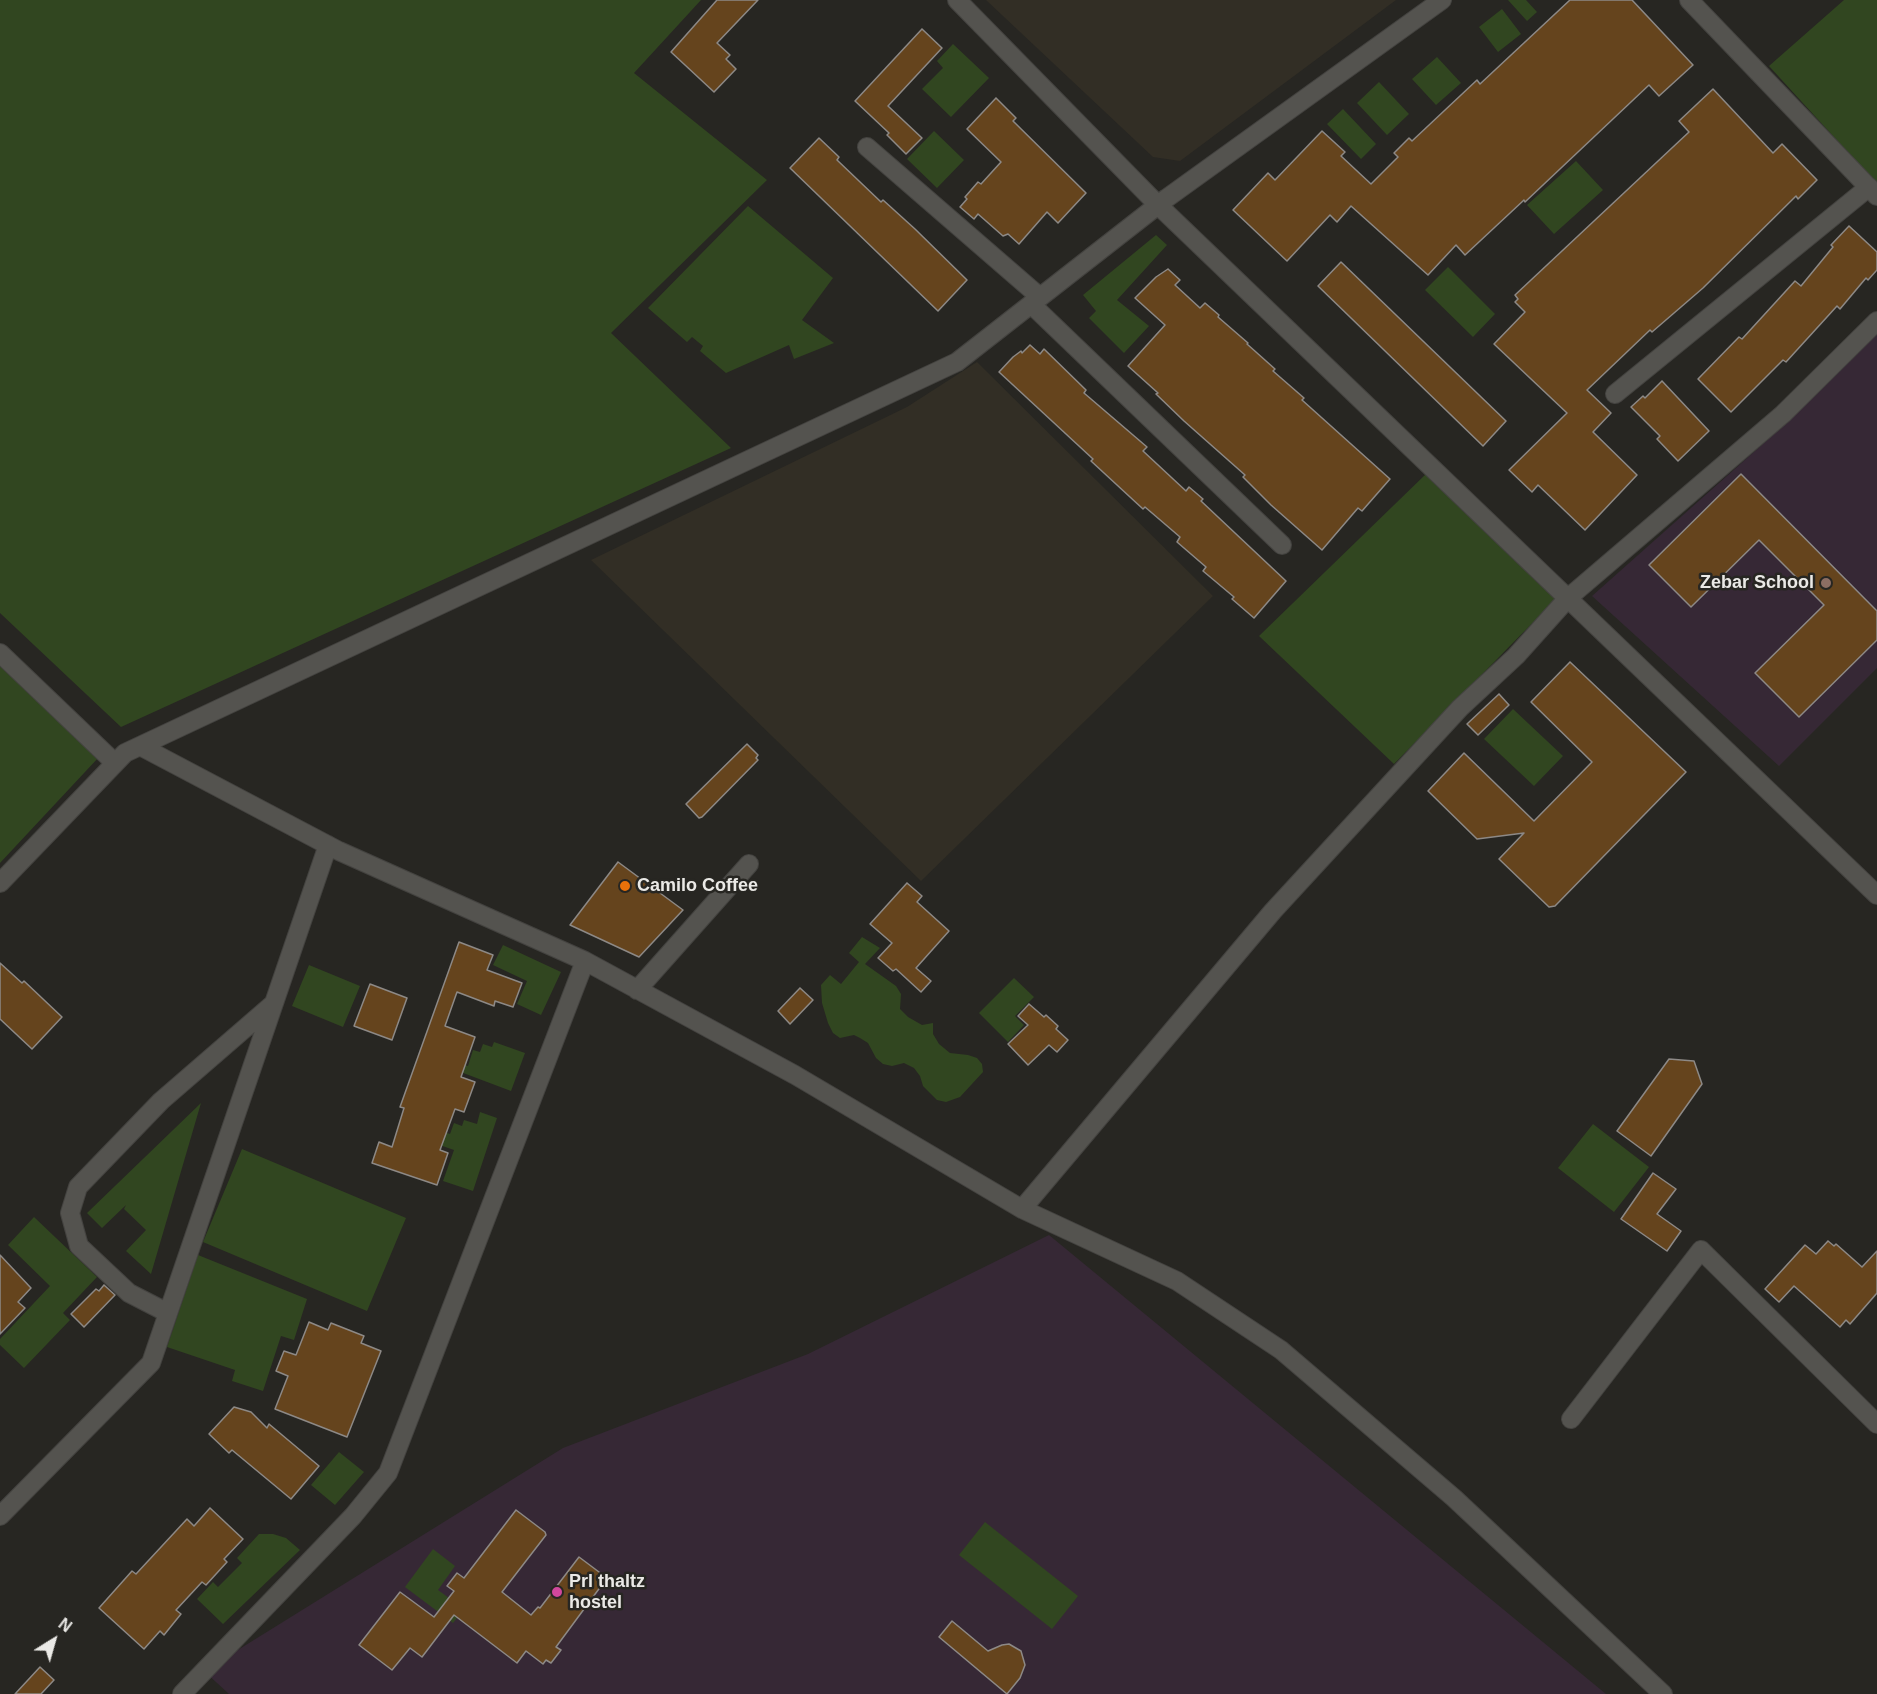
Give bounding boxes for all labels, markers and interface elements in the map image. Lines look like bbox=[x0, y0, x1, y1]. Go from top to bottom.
place label: Zebar School bbox=[1700, 572, 1814, 594]
marker: Zebar School bbox=[1819, 576, 1833, 590]
place label: Camilo Coffee bbox=[637, 875, 758, 897]
marker: Camilo Coffee bbox=[618, 879, 632, 893]
place label: Prl thaltz hostel bbox=[569, 1571, 645, 1614]
marker: Prl thaltz hostel bbox=[550, 1585, 564, 1599]
north arrow bbox=[24, 1610, 84, 1670]
text: N bbox=[55, 1615, 75, 1635]

